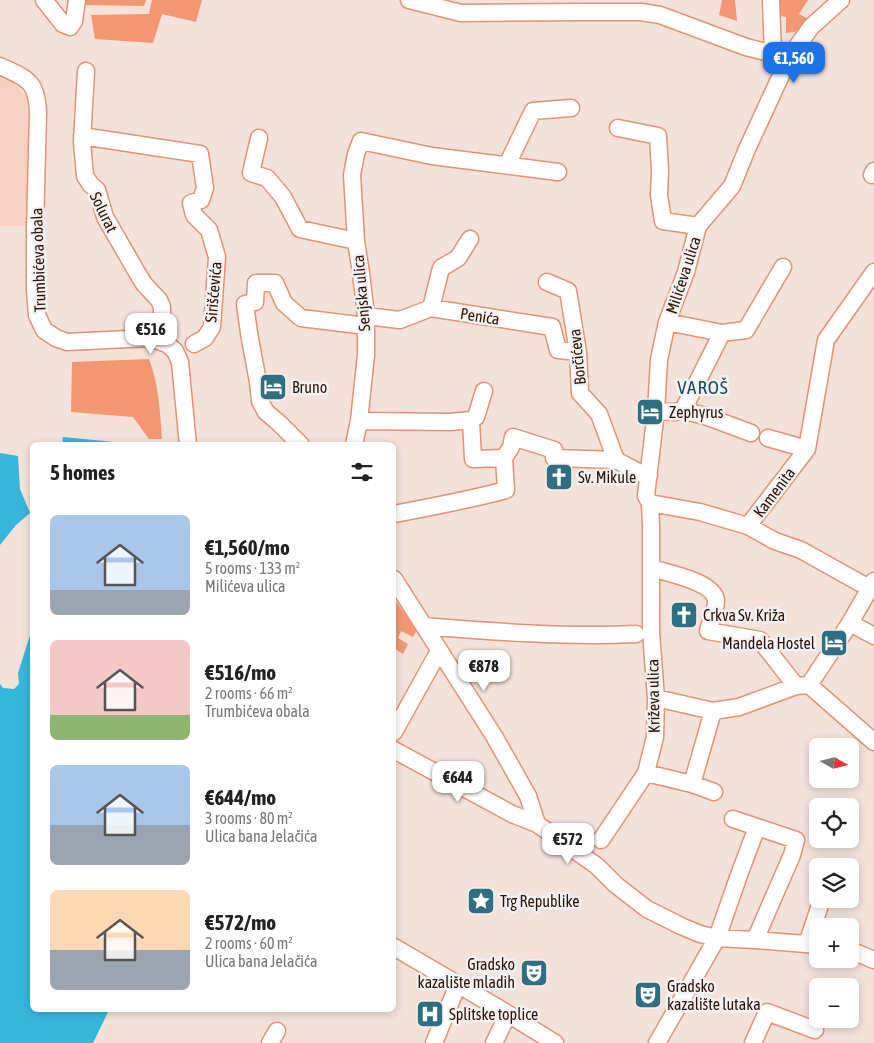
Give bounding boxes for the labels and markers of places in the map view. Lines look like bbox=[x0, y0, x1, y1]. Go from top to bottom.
pin: €1,560 bbox=[753, 42, 835, 84]
pin: €516 bbox=[121, 312, 181, 355]
hotel icon: Bruno bbox=[258, 372, 288, 402]
place label: Bruno bbox=[292, 378, 327, 396]
hotel icon: Zephyrus bbox=[635, 397, 665, 427]
place label: Zephyrus bbox=[669, 403, 724, 422]
church icon: Sv. Mikule bbox=[544, 462, 574, 492]
place label: Sv. Mikule bbox=[578, 468, 636, 486]
church icon: Crkva Sv. Križa bbox=[669, 600, 699, 630]
place label: Crkva Sv. Križa bbox=[703, 606, 785, 624]
hotel icon: Mandela Hostel bbox=[819, 628, 849, 658]
place label: Mandela Hostel bbox=[722, 634, 816, 652]
pin: €878 bbox=[454, 650, 514, 692]
pin: €644 bbox=[428, 760, 488, 803]
pin: €572 bbox=[538, 822, 598, 865]
place icon: Trg Republike bbox=[466, 886, 496, 916]
place label: Trg Republike bbox=[500, 892, 579, 911]
place label: Gradsko kazalište mladih bbox=[418, 955, 515, 991]
theatre icon: Gradsko kazalište mladih bbox=[519, 958, 549, 988]
place label: Gradsko kazalište lutaka bbox=[667, 977, 761, 1013]
theatre icon: Gradsko kazalište lutaka bbox=[633, 980, 663, 1010]
hospital icon: Splitske toplice bbox=[415, 999, 445, 1029]
place label: Splitske toplice bbox=[449, 1005, 538, 1024]

